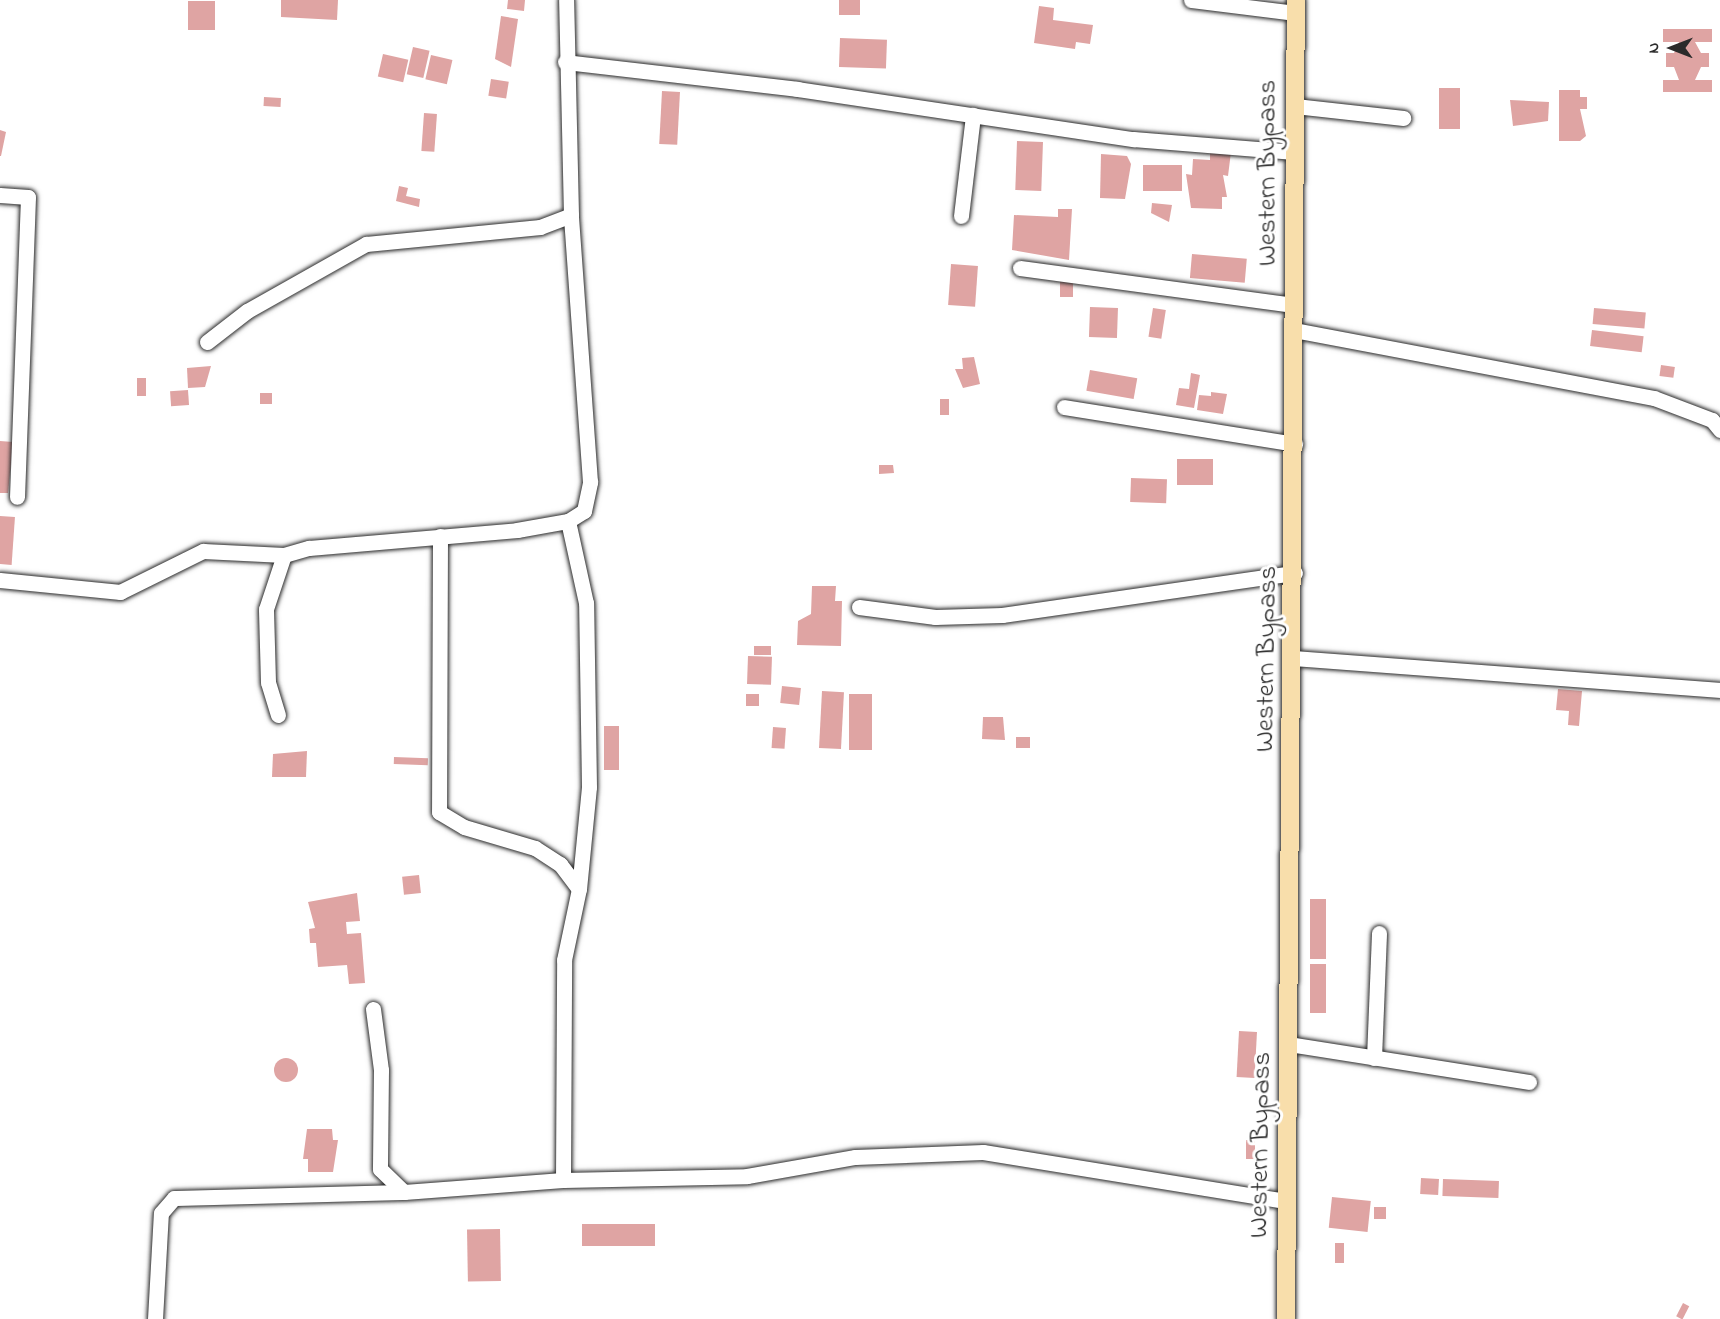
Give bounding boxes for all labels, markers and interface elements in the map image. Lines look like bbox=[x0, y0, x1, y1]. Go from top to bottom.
north arrow bbox=[1642, 18, 1702, 78]
text: N bbox=[1642, 43, 1666, 53]
street label: Western Bypass bbox=[1252, 80, 1284, 266]
street label: Western Bypass bbox=[1249, 566, 1285, 752]
street label: Western Bypass bbox=[1243, 1052, 1279, 1238]

